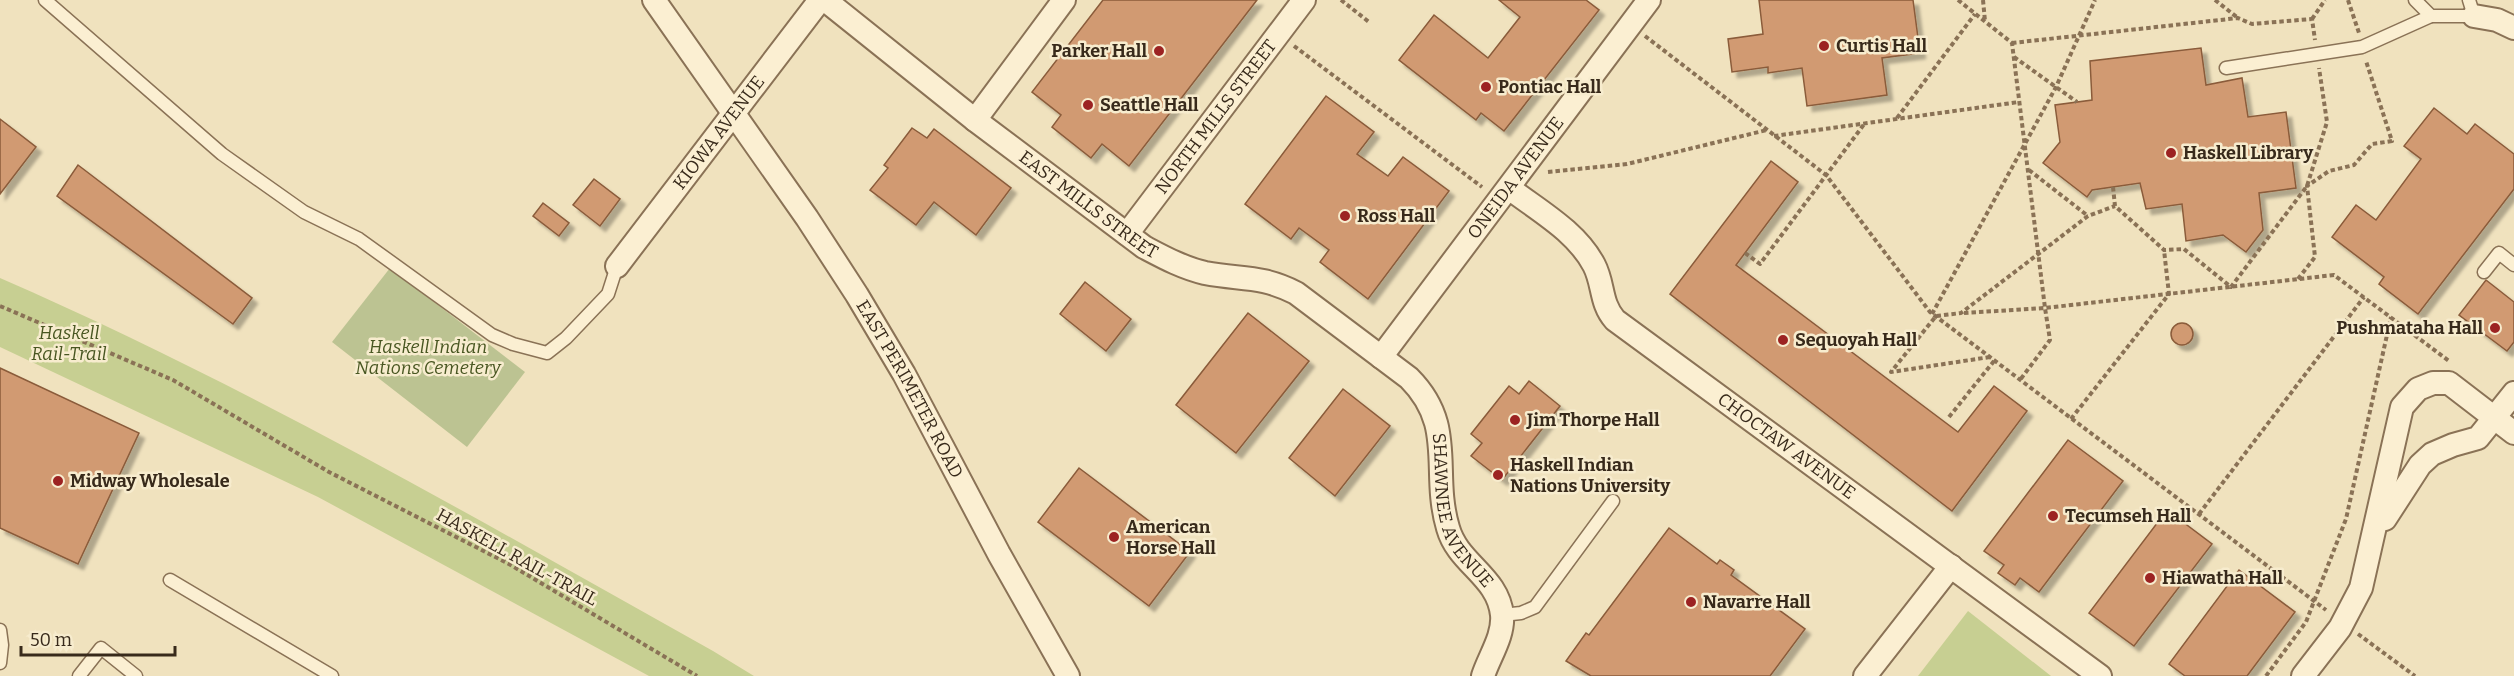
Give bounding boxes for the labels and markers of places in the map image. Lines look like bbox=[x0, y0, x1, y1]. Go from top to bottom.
place label: Curtis Hall bbox=[1836, 35, 1927, 57]
marker: Curtis Hall bbox=[1817, 39, 1831, 53]
place label: Parker Hall bbox=[1051, 40, 1147, 62]
marker: Parker Hall bbox=[1152, 44, 1166, 58]
place label: Pontiac Hall bbox=[1498, 76, 1602, 98]
marker: Pontiac Hall bbox=[1479, 80, 1493, 94]
place label: Seattle Hall bbox=[1100, 94, 1199, 116]
marker: Seattle Hall bbox=[1081, 98, 1095, 112]
place label: Haskell Library bbox=[2183, 142, 2314, 164]
marker: Haskell Library bbox=[2164, 146, 2178, 160]
place label: Ross Hall bbox=[1357, 205, 1436, 227]
marker: Ross Hall bbox=[1338, 209, 1352, 223]
place label: Pushmataha Hall bbox=[2336, 317, 2483, 339]
marker: Pushmataha Hall bbox=[2488, 321, 2502, 335]
place label: Sequoyah Hall bbox=[1795, 329, 1918, 351]
marker: Sequoyah Hall bbox=[1776, 333, 1790, 347]
place label: Jim Thorpe Hall bbox=[1526, 409, 1660, 431]
marker: Jim Thorpe Hall bbox=[1508, 413, 1522, 427]
place label: Haskell Indian Nations University bbox=[1510, 454, 1671, 497]
marker: Haskell Indian Nations University bbox=[1491, 468, 1505, 482]
place label: Midway Wholesale bbox=[70, 470, 230, 492]
marker: Midway Wholesale bbox=[51, 474, 65, 488]
place label: Tecumseh Hall bbox=[2065, 505, 2192, 527]
marker: Tecumseh Hall bbox=[2046, 509, 2060, 523]
place label: American Horse Hall bbox=[1126, 516, 1216, 559]
marker: American Horse Hall bbox=[1107, 530, 1121, 544]
place label: Hiawatha Hall bbox=[2162, 567, 2284, 589]
marker: Hiawatha Hall bbox=[2143, 571, 2157, 585]
place label: Navarre Hall bbox=[1703, 591, 1811, 613]
marker: Navarre Hall bbox=[1684, 595, 1698, 609]

